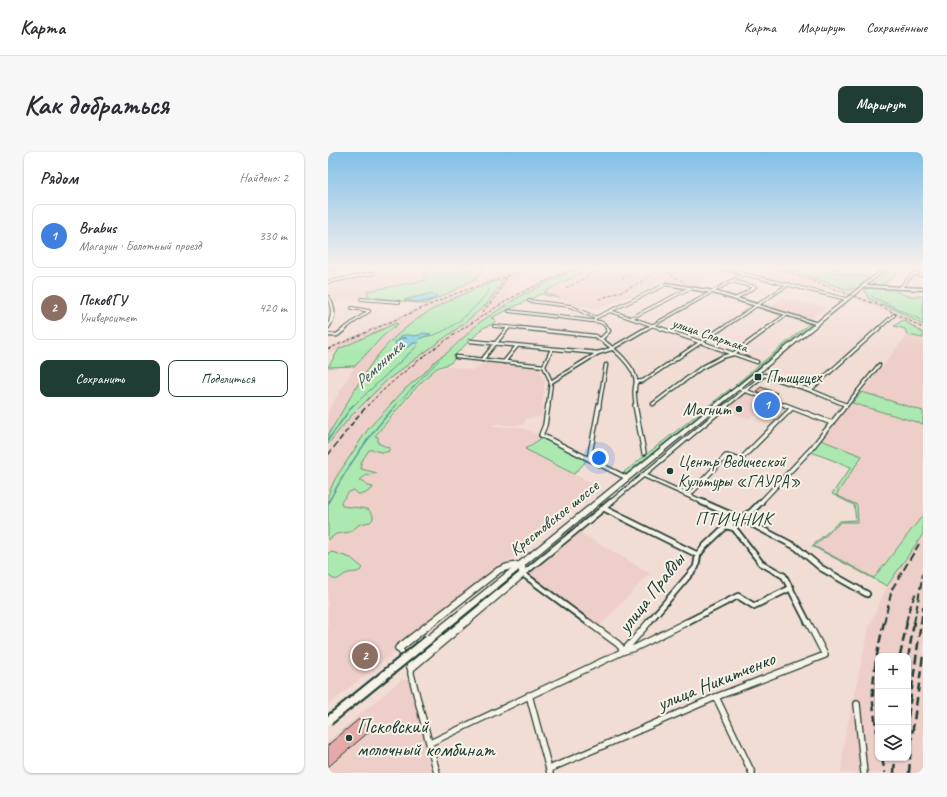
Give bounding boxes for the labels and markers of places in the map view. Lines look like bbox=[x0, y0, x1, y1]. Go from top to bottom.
place label: Птицецех bbox=[766, 367, 823, 388]
marker: Птицецех bbox=[753, 372, 763, 382]
pin: 1 bbox=[754, 390, 780, 420]
place label: Магнит bbox=[683, 399, 731, 420]
marker: Магнит bbox=[734, 404, 744, 414]
place label: Центр Ведической Культуры «ГАУРА» bbox=[678, 451, 801, 492]
marker: Центр Ведической Культуры «ГАУРА» bbox=[665, 466, 675, 476]
pin: 2 bbox=[352, 641, 378, 671]
place label: Псковский молочный комбинат bbox=[357, 714, 497, 762]
marker: Псковский молочный комбинат bbox=[344, 733, 354, 743]

